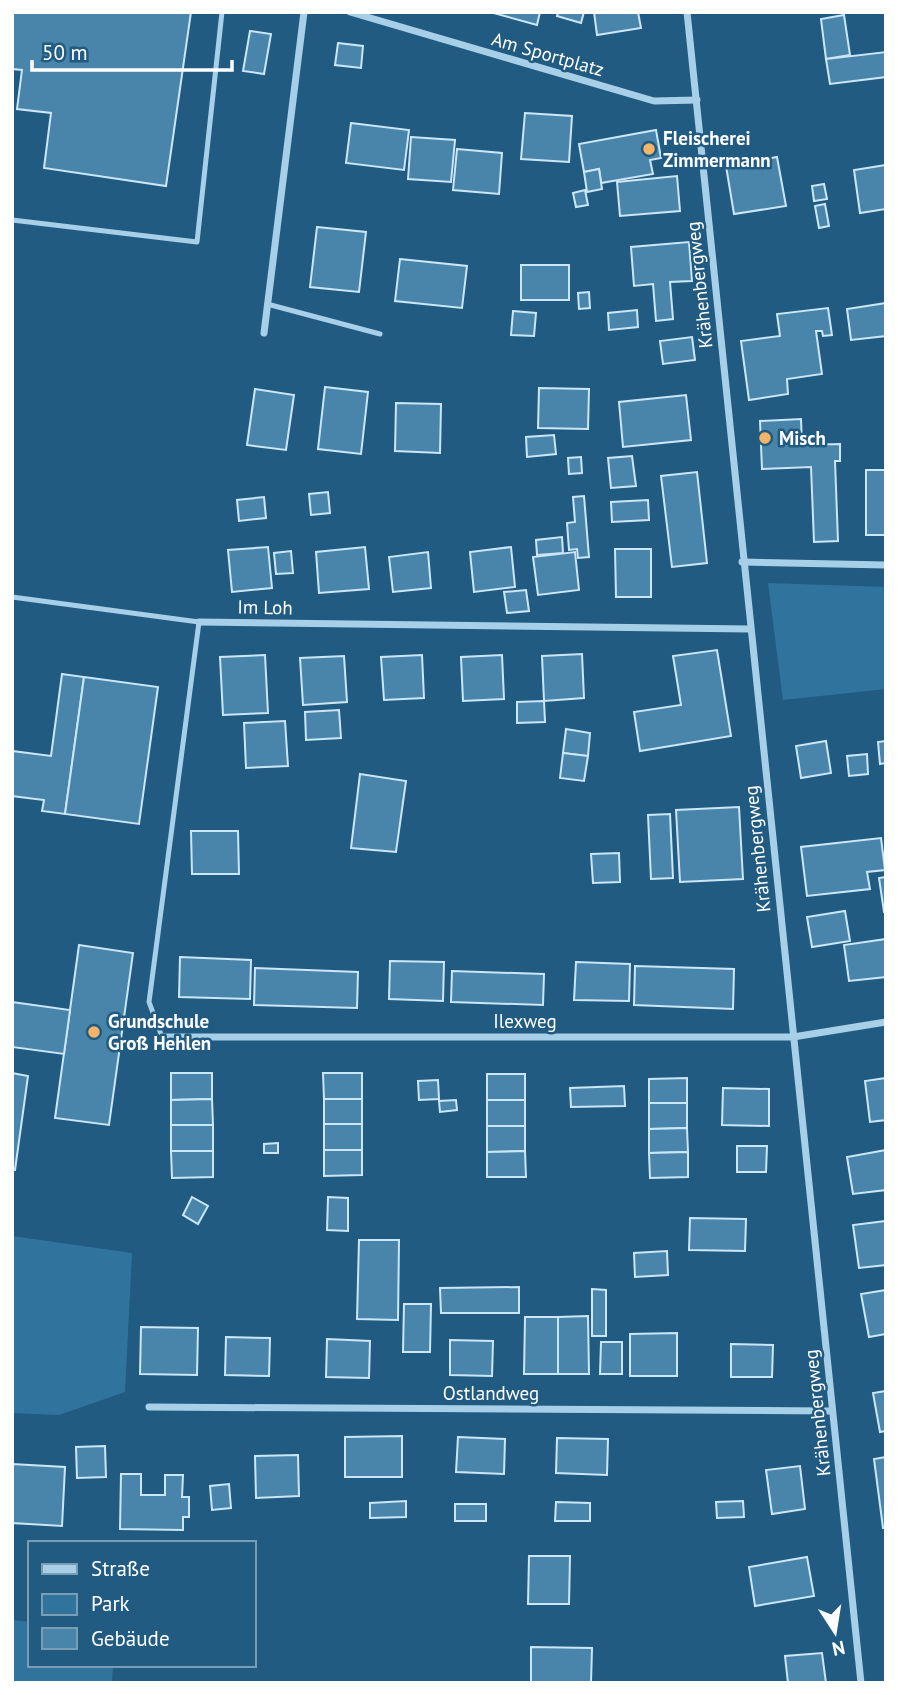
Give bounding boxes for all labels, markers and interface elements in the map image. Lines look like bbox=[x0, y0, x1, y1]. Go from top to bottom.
street label: Am Sportplatz bbox=[489, 27, 607, 81]
scale bar bbox=[32, 28, 231, 72]
text: 50 m bbox=[42, 39, 88, 66]
place label: Fleischerei Zimmermann bbox=[663, 126, 771, 172]
marker: Fleischerei Zimmermann bbox=[641, 141, 657, 157]
street label: Krähenbergweg bbox=[680, 220, 718, 350]
place label: Misch bbox=[779, 426, 826, 450]
marker: Misch bbox=[757, 430, 773, 446]
street label: Im Loh bbox=[237, 595, 293, 619]
street label: Krähenbergweg bbox=[738, 784, 776, 914]
place label: Grundschule Groß Hehlen bbox=[108, 1009, 211, 1055]
street label: Ilexweg bbox=[493, 1009, 557, 1033]
marker: Grundschule Groß Hehlen bbox=[86, 1024, 102, 1040]
street label: Krähenbergweg bbox=[798, 1348, 836, 1478]
street label: Ostlandweg bbox=[443, 1381, 539, 1405]
legend bbox=[28, 1541, 256, 1667]
text: Straße bbox=[91, 1555, 150, 1582]
text: Park bbox=[91, 1590, 130, 1617]
north arrow bbox=[800, 1597, 870, 1667]
text: Gebäude bbox=[91, 1625, 170, 1652]
text: N bbox=[830, 1636, 847, 1662]

